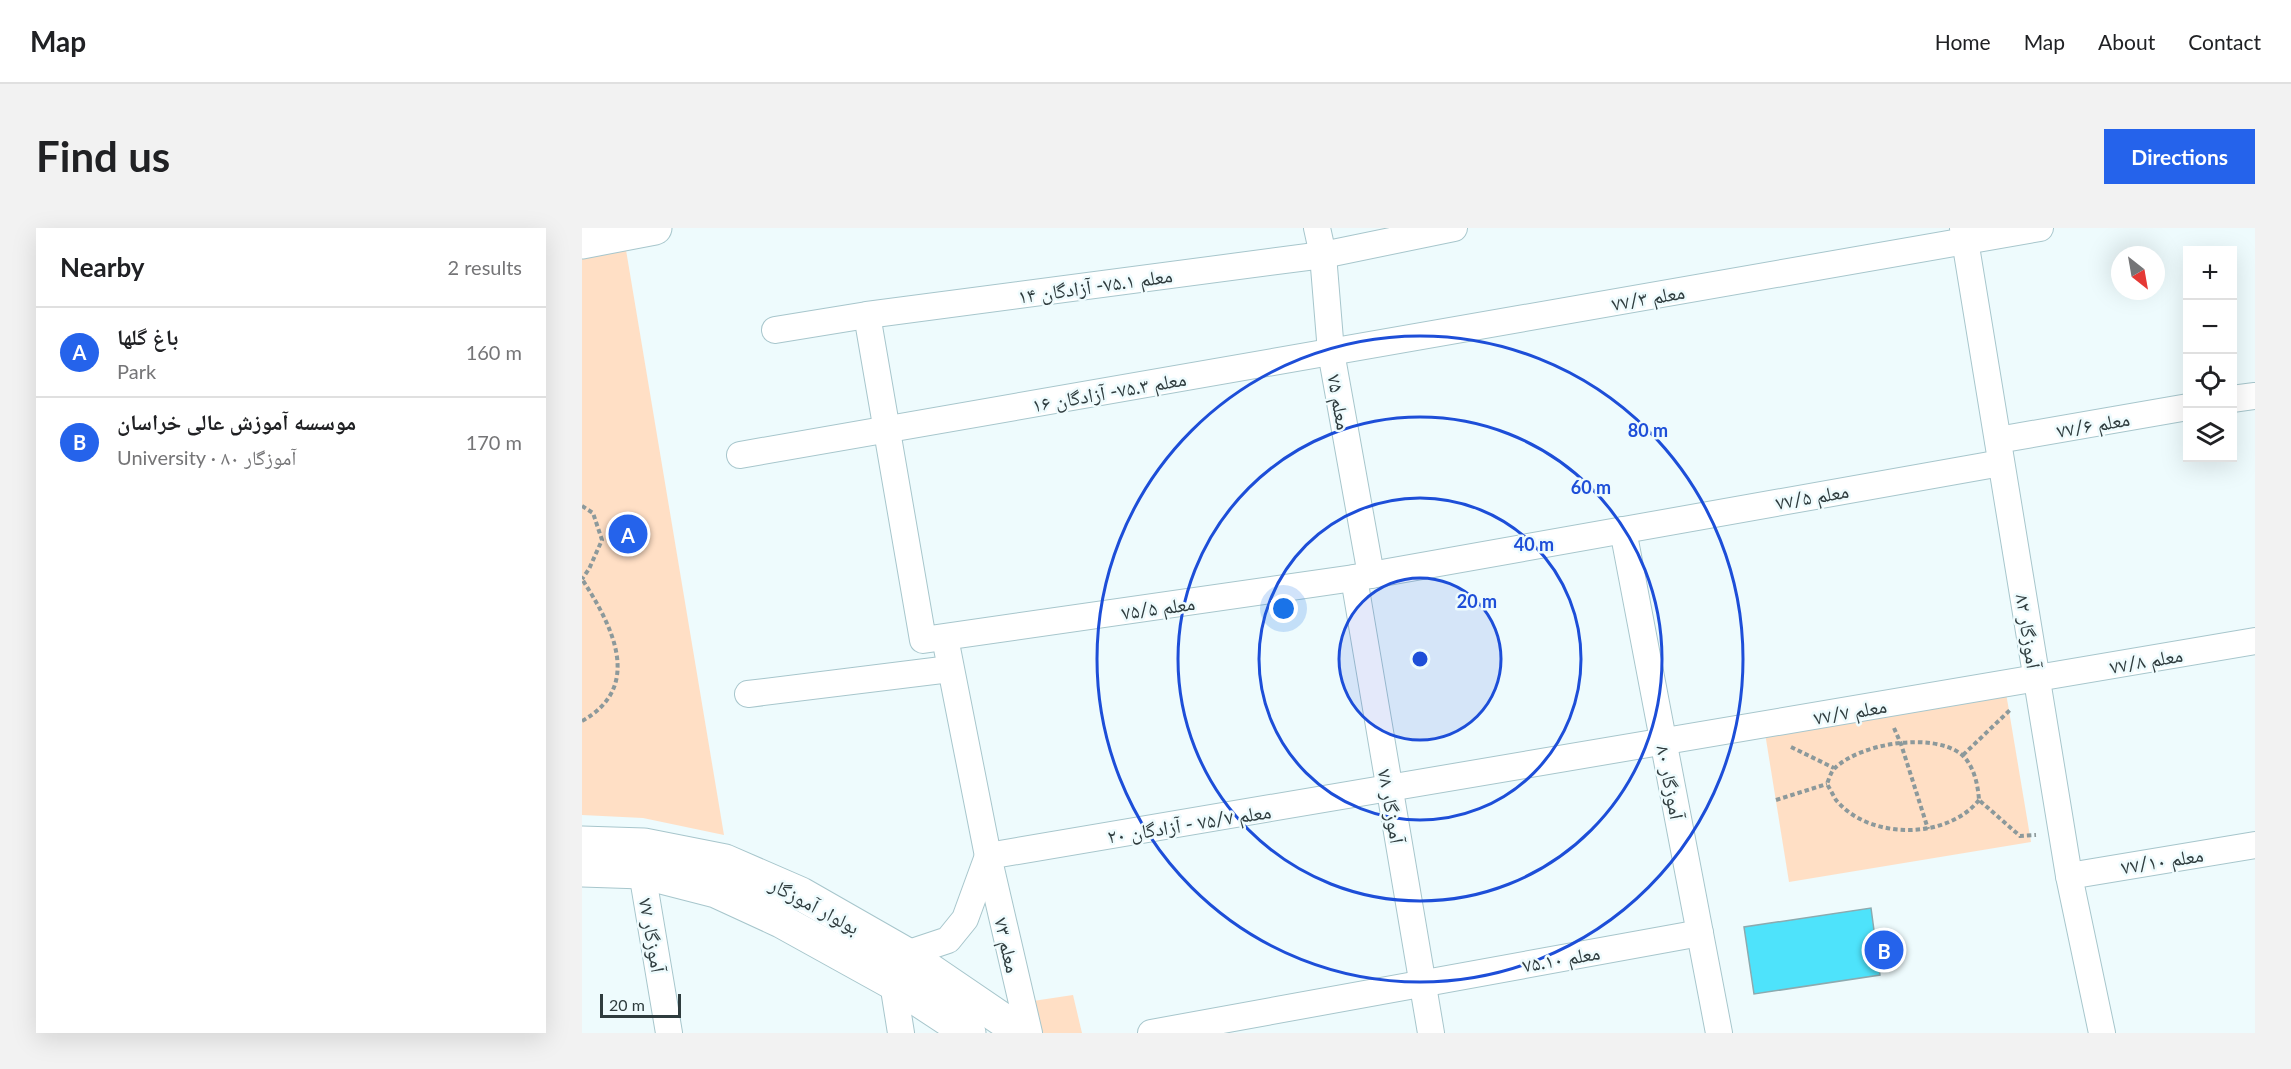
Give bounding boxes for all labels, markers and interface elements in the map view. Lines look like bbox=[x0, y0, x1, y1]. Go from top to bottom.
text: Map bbox=[30, 24, 86, 58]
text: Home bbox=[1935, 29, 1991, 54]
text: Map bbox=[2024, 29, 2065, 54]
text: About bbox=[2098, 29, 2155, 54]
text: Contact bbox=[2188, 29, 2261, 54]
button: Directions bbox=[2104, 129, 2255, 184]
text: Find us bbox=[36, 131, 170, 181]
north arrow bbox=[2111, 246, 2165, 300]
map controls bbox=[2183, 246, 2237, 462]
button: + bbox=[2183, 246, 2237, 300]
text: Nearby bbox=[60, 251, 145, 283]
text: 2 results bbox=[447, 255, 522, 279]
street label: معلم ۷۵.۱- آزادگان ۱۴ bbox=[1016, 262, 1174, 311]
street label: معلم ۷۷/۳ bbox=[1609, 279, 1687, 318]
button: − bbox=[2183, 300, 2237, 354]
text: باغ گلها bbox=[117, 323, 178, 350]
text: A bbox=[73, 340, 86, 364]
text: 160 m bbox=[466, 340, 522, 364]
button: locate bbox=[2183, 354, 2237, 408]
text: Park bbox=[117, 359, 156, 383]
street label: معلم ۷۵.۳- آزادگان ۱۶ bbox=[1030, 366, 1188, 419]
street label: معلم ۷۵ bbox=[1320, 372, 1357, 432]
street label: معلم ۷۷/۶ bbox=[2054, 406, 2132, 445]
text: موسسه آموزش عالی خراسان bbox=[117, 408, 356, 435]
button: layers bbox=[2183, 408, 2237, 462]
text: 80 m bbox=[1628, 419, 1668, 441]
text: B bbox=[73, 430, 86, 454]
text: 170 m bbox=[466, 430, 522, 454]
text: University · آموزگار ۸۰ bbox=[117, 445, 296, 469]
text: 60 m bbox=[1571, 476, 1611, 498]
street label: معلم ۷۷/۵ bbox=[1773, 478, 1851, 517]
pin: A bbox=[608, 512, 648, 556]
text: 40 m bbox=[1514, 533, 1554, 555]
street label: معلم ۷۵/۵ bbox=[1120, 590, 1197, 627]
text: 20 m bbox=[1457, 590, 1497, 612]
street label: آموزگار ۸۲ bbox=[2011, 592, 2047, 671]
your location bbox=[1269, 594, 1298, 623]
street label: معلم ۷۷/۸ bbox=[2107, 642, 2185, 681]
centre of rings bbox=[1410, 649, 1430, 669]
street label: معلم ۷۷/۷ bbox=[1811, 693, 1889, 732]
street label: آموزگار ۸۰ bbox=[1652, 743, 1690, 822]
street label: آموزگار ۷۸ bbox=[1374, 767, 1410, 846]
street label: معلم ۷۵/۷ - آزادگان ۲۰ bbox=[1105, 798, 1273, 851]
street label: معلم ۷۷/۱۰ bbox=[2119, 842, 2205, 881]
street label: بولوار آموزگار bbox=[765, 871, 864, 939]
street label: ۷۷ آموزگار bbox=[635, 896, 672, 975]
street label: معلم ۷۳ bbox=[987, 915, 1026, 976]
pin: B bbox=[1864, 928, 1904, 972]
street label: معلم ۷۵.۱۰ bbox=[1520, 939, 1602, 980]
scale bar bbox=[600, 991, 681, 1018]
text: 20 m bbox=[609, 995, 645, 1014]

